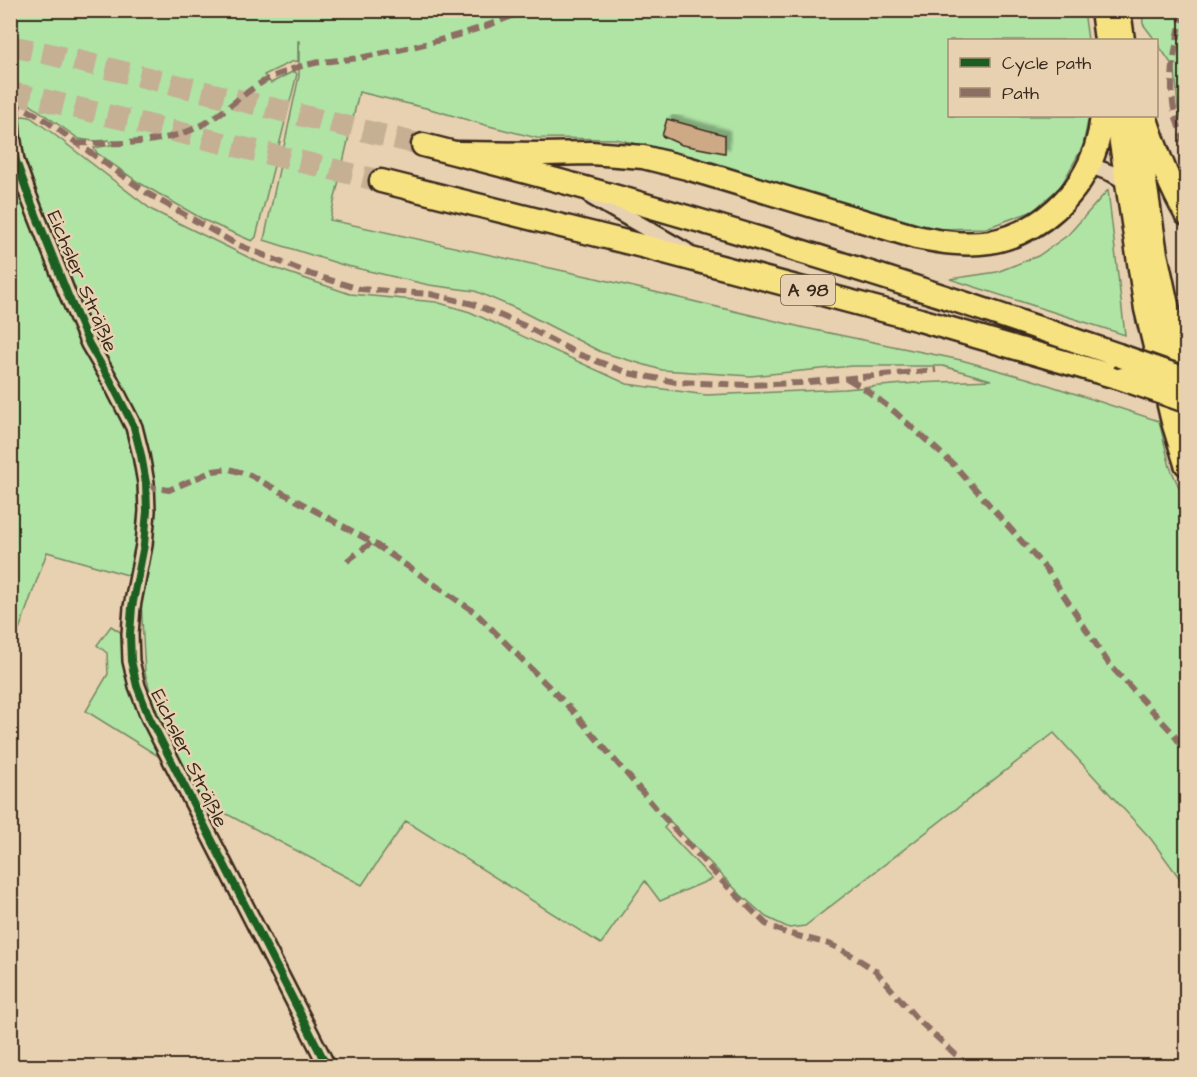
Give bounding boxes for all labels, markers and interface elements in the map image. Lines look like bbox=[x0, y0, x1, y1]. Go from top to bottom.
legend bbox=[948, 39, 1158, 117]
text: Cycle path bbox=[1002, 51, 1091, 77]
text: Path bbox=[1002, 81, 1039, 106]
street label: Eichsler Sträßle bbox=[40, 207, 124, 356]
road number: A 98 bbox=[781, 275, 835, 305]
street label: Eichsler Sträßle bbox=[143, 685, 235, 833]

